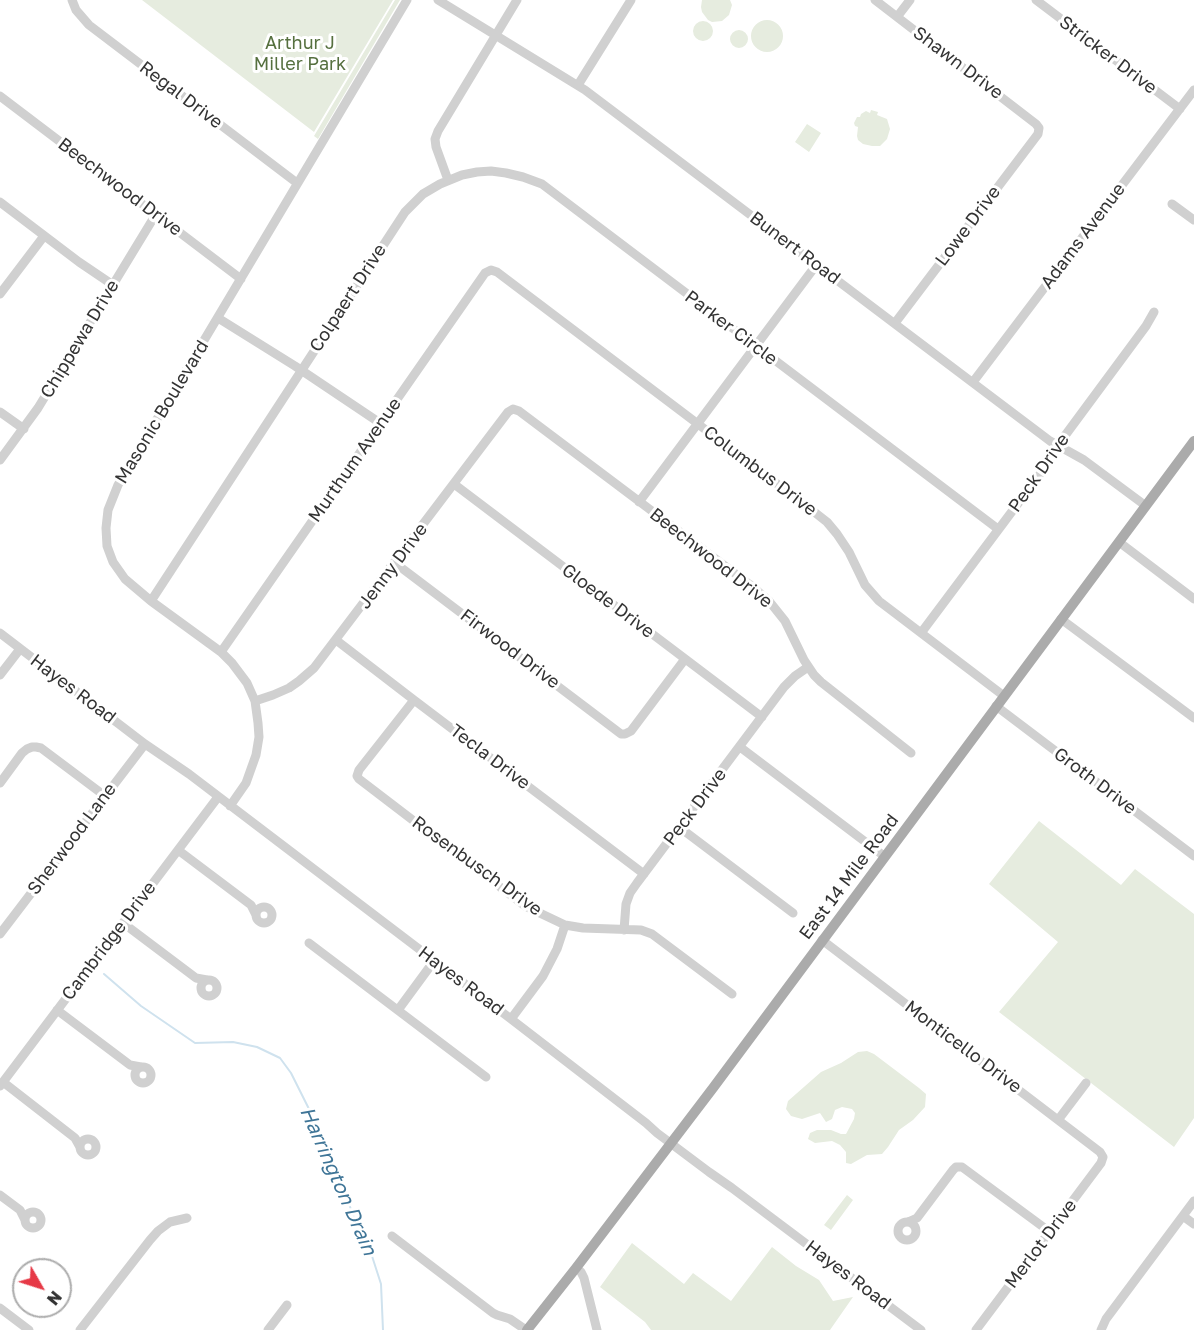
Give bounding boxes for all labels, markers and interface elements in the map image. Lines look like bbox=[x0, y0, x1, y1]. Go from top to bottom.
street label: Stricker Drive bbox=[1055, 11, 1161, 99]
street label: Shawn Drive bbox=[909, 22, 1007, 104]
park label: Arthur J Miller Park bbox=[254, 32, 346, 74]
street label: Regal Drive bbox=[135, 57, 227, 133]
street label: Beechwood Drive bbox=[54, 133, 186, 241]
street label: Adams Avenue bbox=[1036, 179, 1130, 293]
street label: Lowe Drive bbox=[931, 182, 1005, 270]
street label: Bunert Road bbox=[746, 207, 844, 289]
street label: Colpaert Drive bbox=[305, 240, 391, 356]
street label: Chippewa Drive bbox=[36, 276, 124, 402]
street label: Parker Circle bbox=[680, 286, 782, 370]
street label: Masonic Boulevard bbox=[111, 336, 213, 488]
street label: Murthum Avenue bbox=[304, 394, 406, 526]
street label: Columbus Drive bbox=[699, 421, 821, 521]
street label: Peck Drive bbox=[1004, 429, 1074, 517]
street label: Beechwood Drive bbox=[645, 503, 777, 613]
street label: Jenny Drive bbox=[354, 519, 432, 613]
street label: Gloede Drive bbox=[558, 559, 658, 643]
street label: Firwood Drive bbox=[456, 605, 564, 693]
street label: Hayes Road bbox=[26, 650, 120, 728]
street label: Tecla Drive bbox=[446, 720, 534, 794]
street label: Groth Drive bbox=[1049, 743, 1141, 819]
street label: Peck Drive bbox=[659, 764, 731, 850]
street label: Sherwood Lane bbox=[23, 779, 121, 899]
street label: East 14 Mile Road bbox=[795, 810, 903, 944]
street label: Rosenbusch Drive bbox=[408, 812, 546, 920]
street label: Cambridge Drive bbox=[57, 877, 161, 1005]
street label: Hayes Road bbox=[414, 942, 508, 1020]
street label: Monticello Drive bbox=[900, 996, 1026, 1098]
water label: Harrington Drain bbox=[295, 1103, 381, 1259]
street label: Merlot Drive bbox=[1001, 1195, 1081, 1293]
street label: Hayes Road bbox=[801, 1236, 895, 1314]
north arrow bbox=[12, 1258, 72, 1318]
text: N bbox=[43, 1287, 66, 1309]

